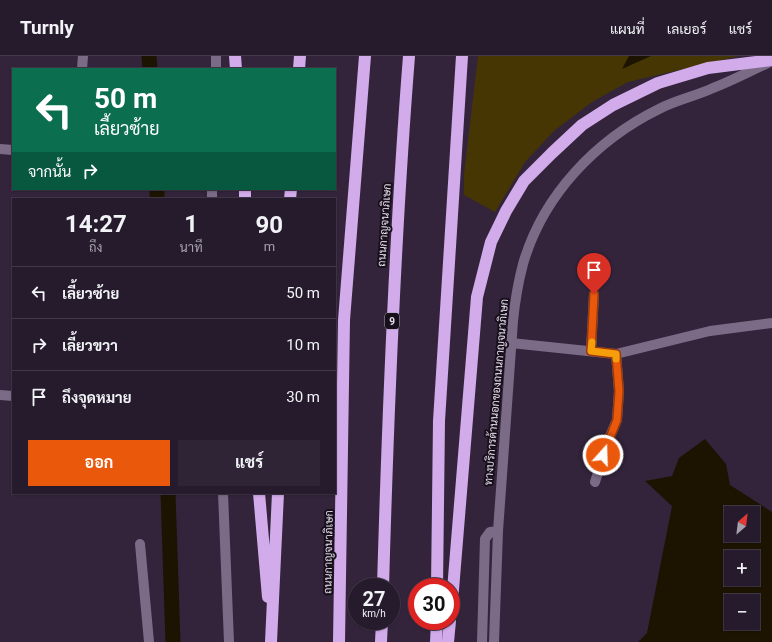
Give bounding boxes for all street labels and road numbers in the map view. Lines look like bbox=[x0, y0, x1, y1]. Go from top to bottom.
street label: ถนนกาญจนาภิเษก bbox=[375, 183, 394, 267]
street label: ทางบริการด้านนอกของถนนกาญจนาภิเษก bbox=[481, 298, 511, 486]
road number: 9 bbox=[385, 313, 399, 329]
street label: ถนนกาญจนาภิเษก bbox=[321, 510, 336, 594]

